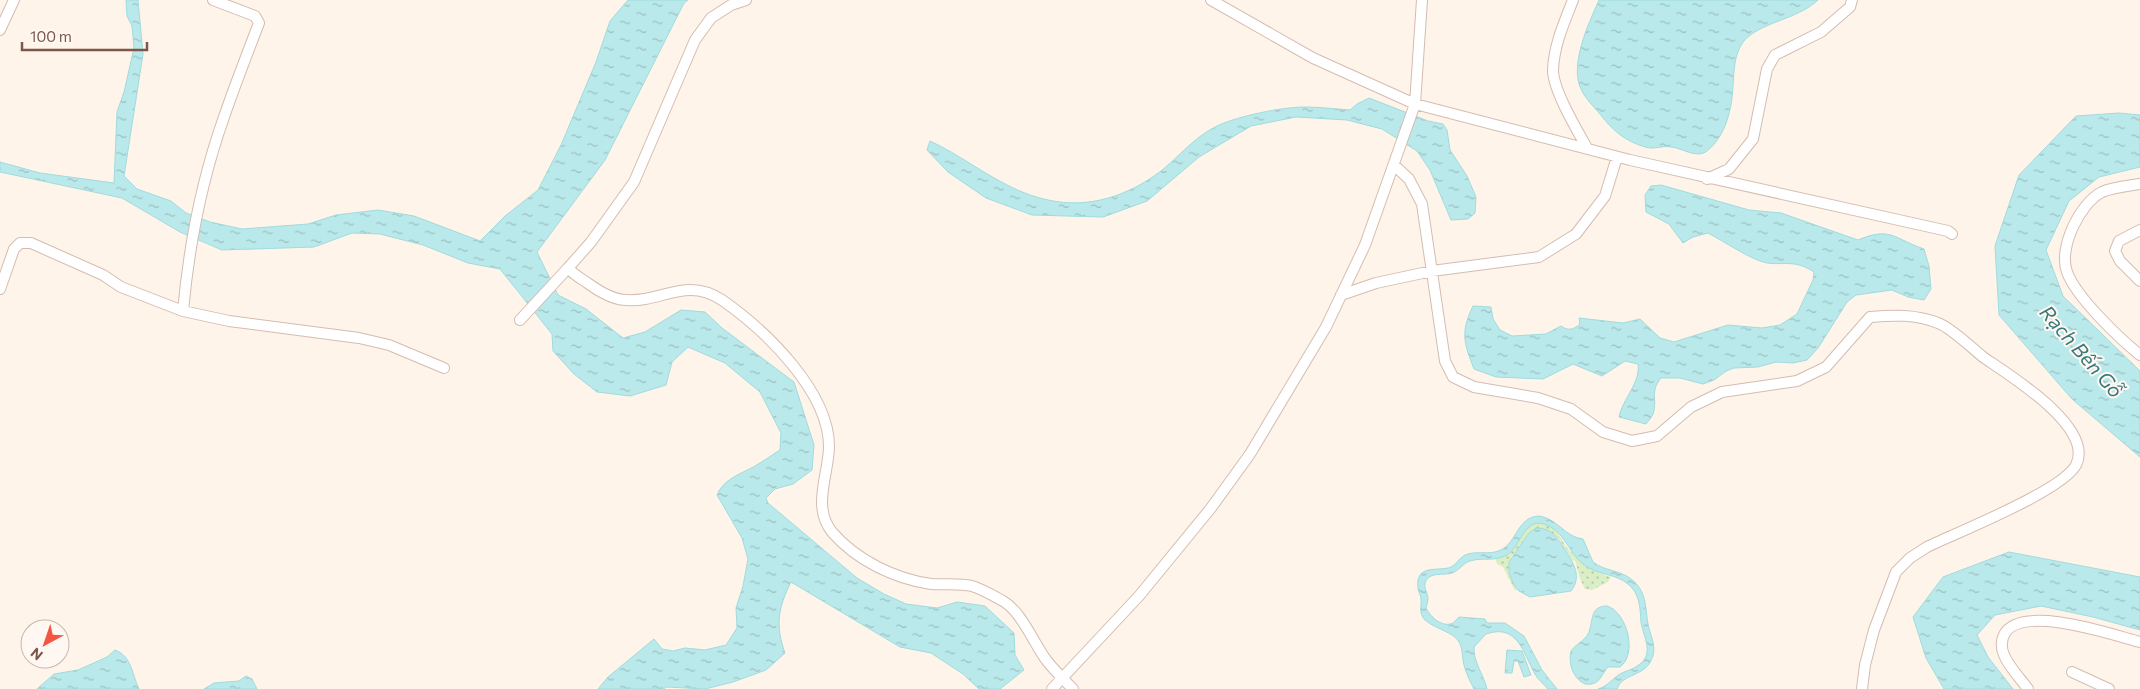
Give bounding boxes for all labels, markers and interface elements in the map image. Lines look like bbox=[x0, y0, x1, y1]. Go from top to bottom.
scale bar bbox=[22, 20, 148, 52]
text: 100 m bbox=[30, 27, 72, 45]
water label: Rạch Bến Gỗ bbox=[2035, 300, 2129, 403]
north arrow bbox=[20, 619, 70, 669]
text: N bbox=[27, 644, 46, 664]

